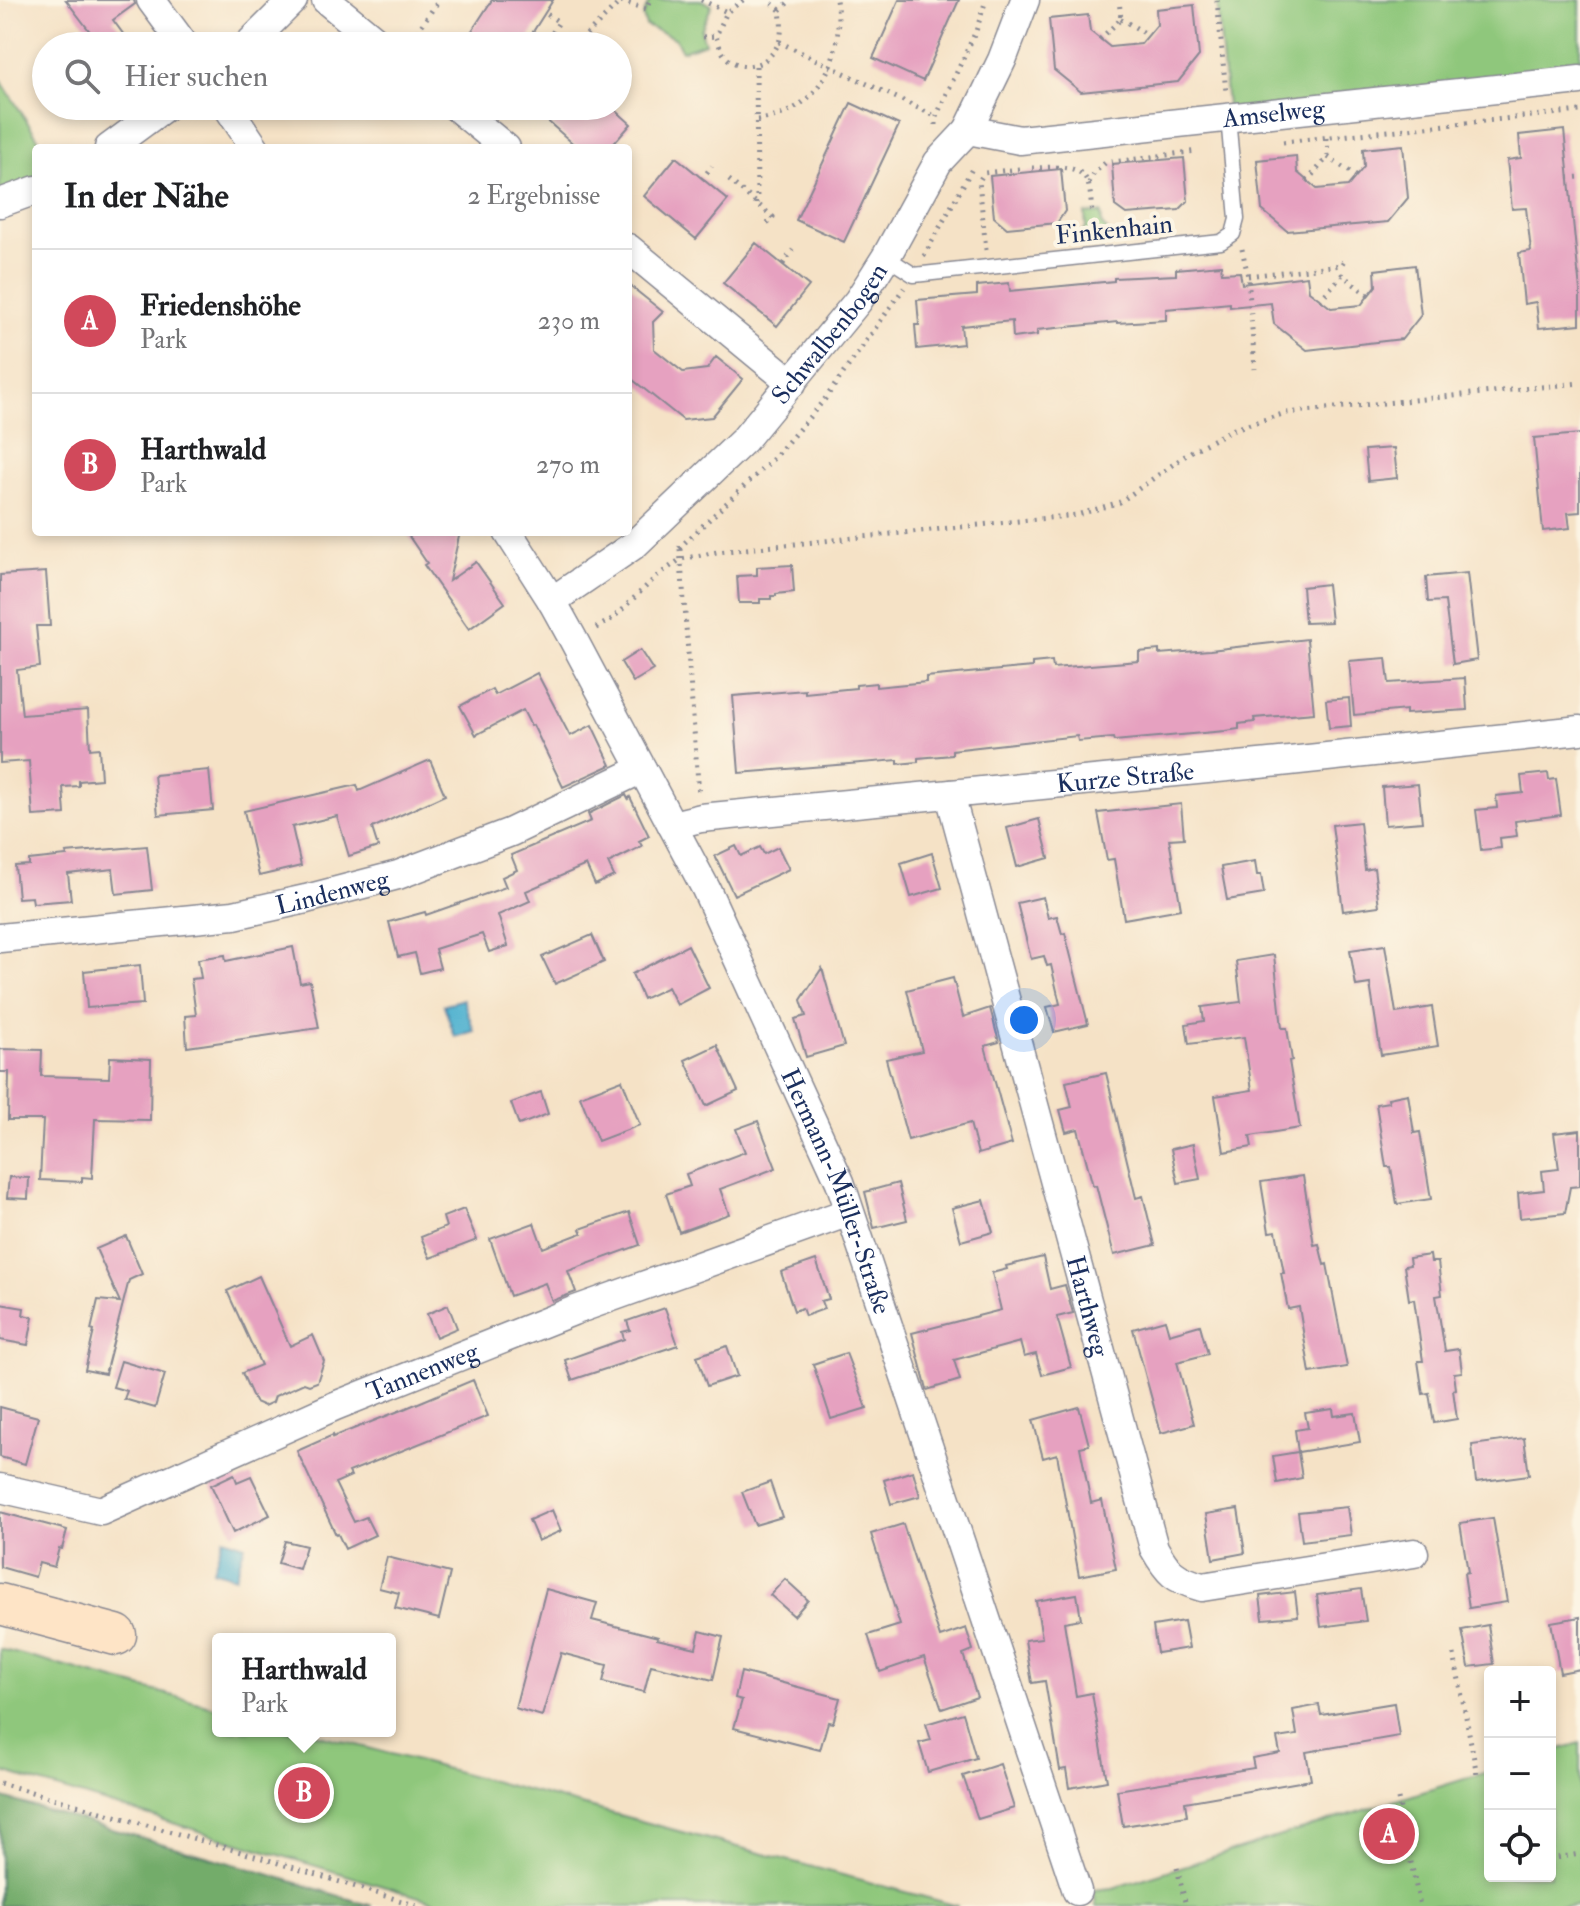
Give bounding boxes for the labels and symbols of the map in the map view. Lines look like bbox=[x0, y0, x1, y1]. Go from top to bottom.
street label: Amselweg bbox=[1220, 92, 1328, 135]
street label: Finkenhain bbox=[1054, 208, 1174, 252]
street label: Schwalbenbogen bbox=[765, 257, 895, 411]
street label: Kurze Straße bbox=[1055, 755, 1196, 801]
street label: Lindenweg bbox=[273, 863, 394, 922]
your location bbox=[1004, 1000, 1044, 1040]
street label: Hermann-Müller-Straße bbox=[773, 1064, 898, 1319]
street label: Harthweg bbox=[1059, 1252, 1117, 1361]
street label: Tannenweg bbox=[362, 1335, 484, 1409]
pin: B bbox=[278, 1763, 330, 1823]
pin: A bbox=[1363, 1804, 1415, 1864]

